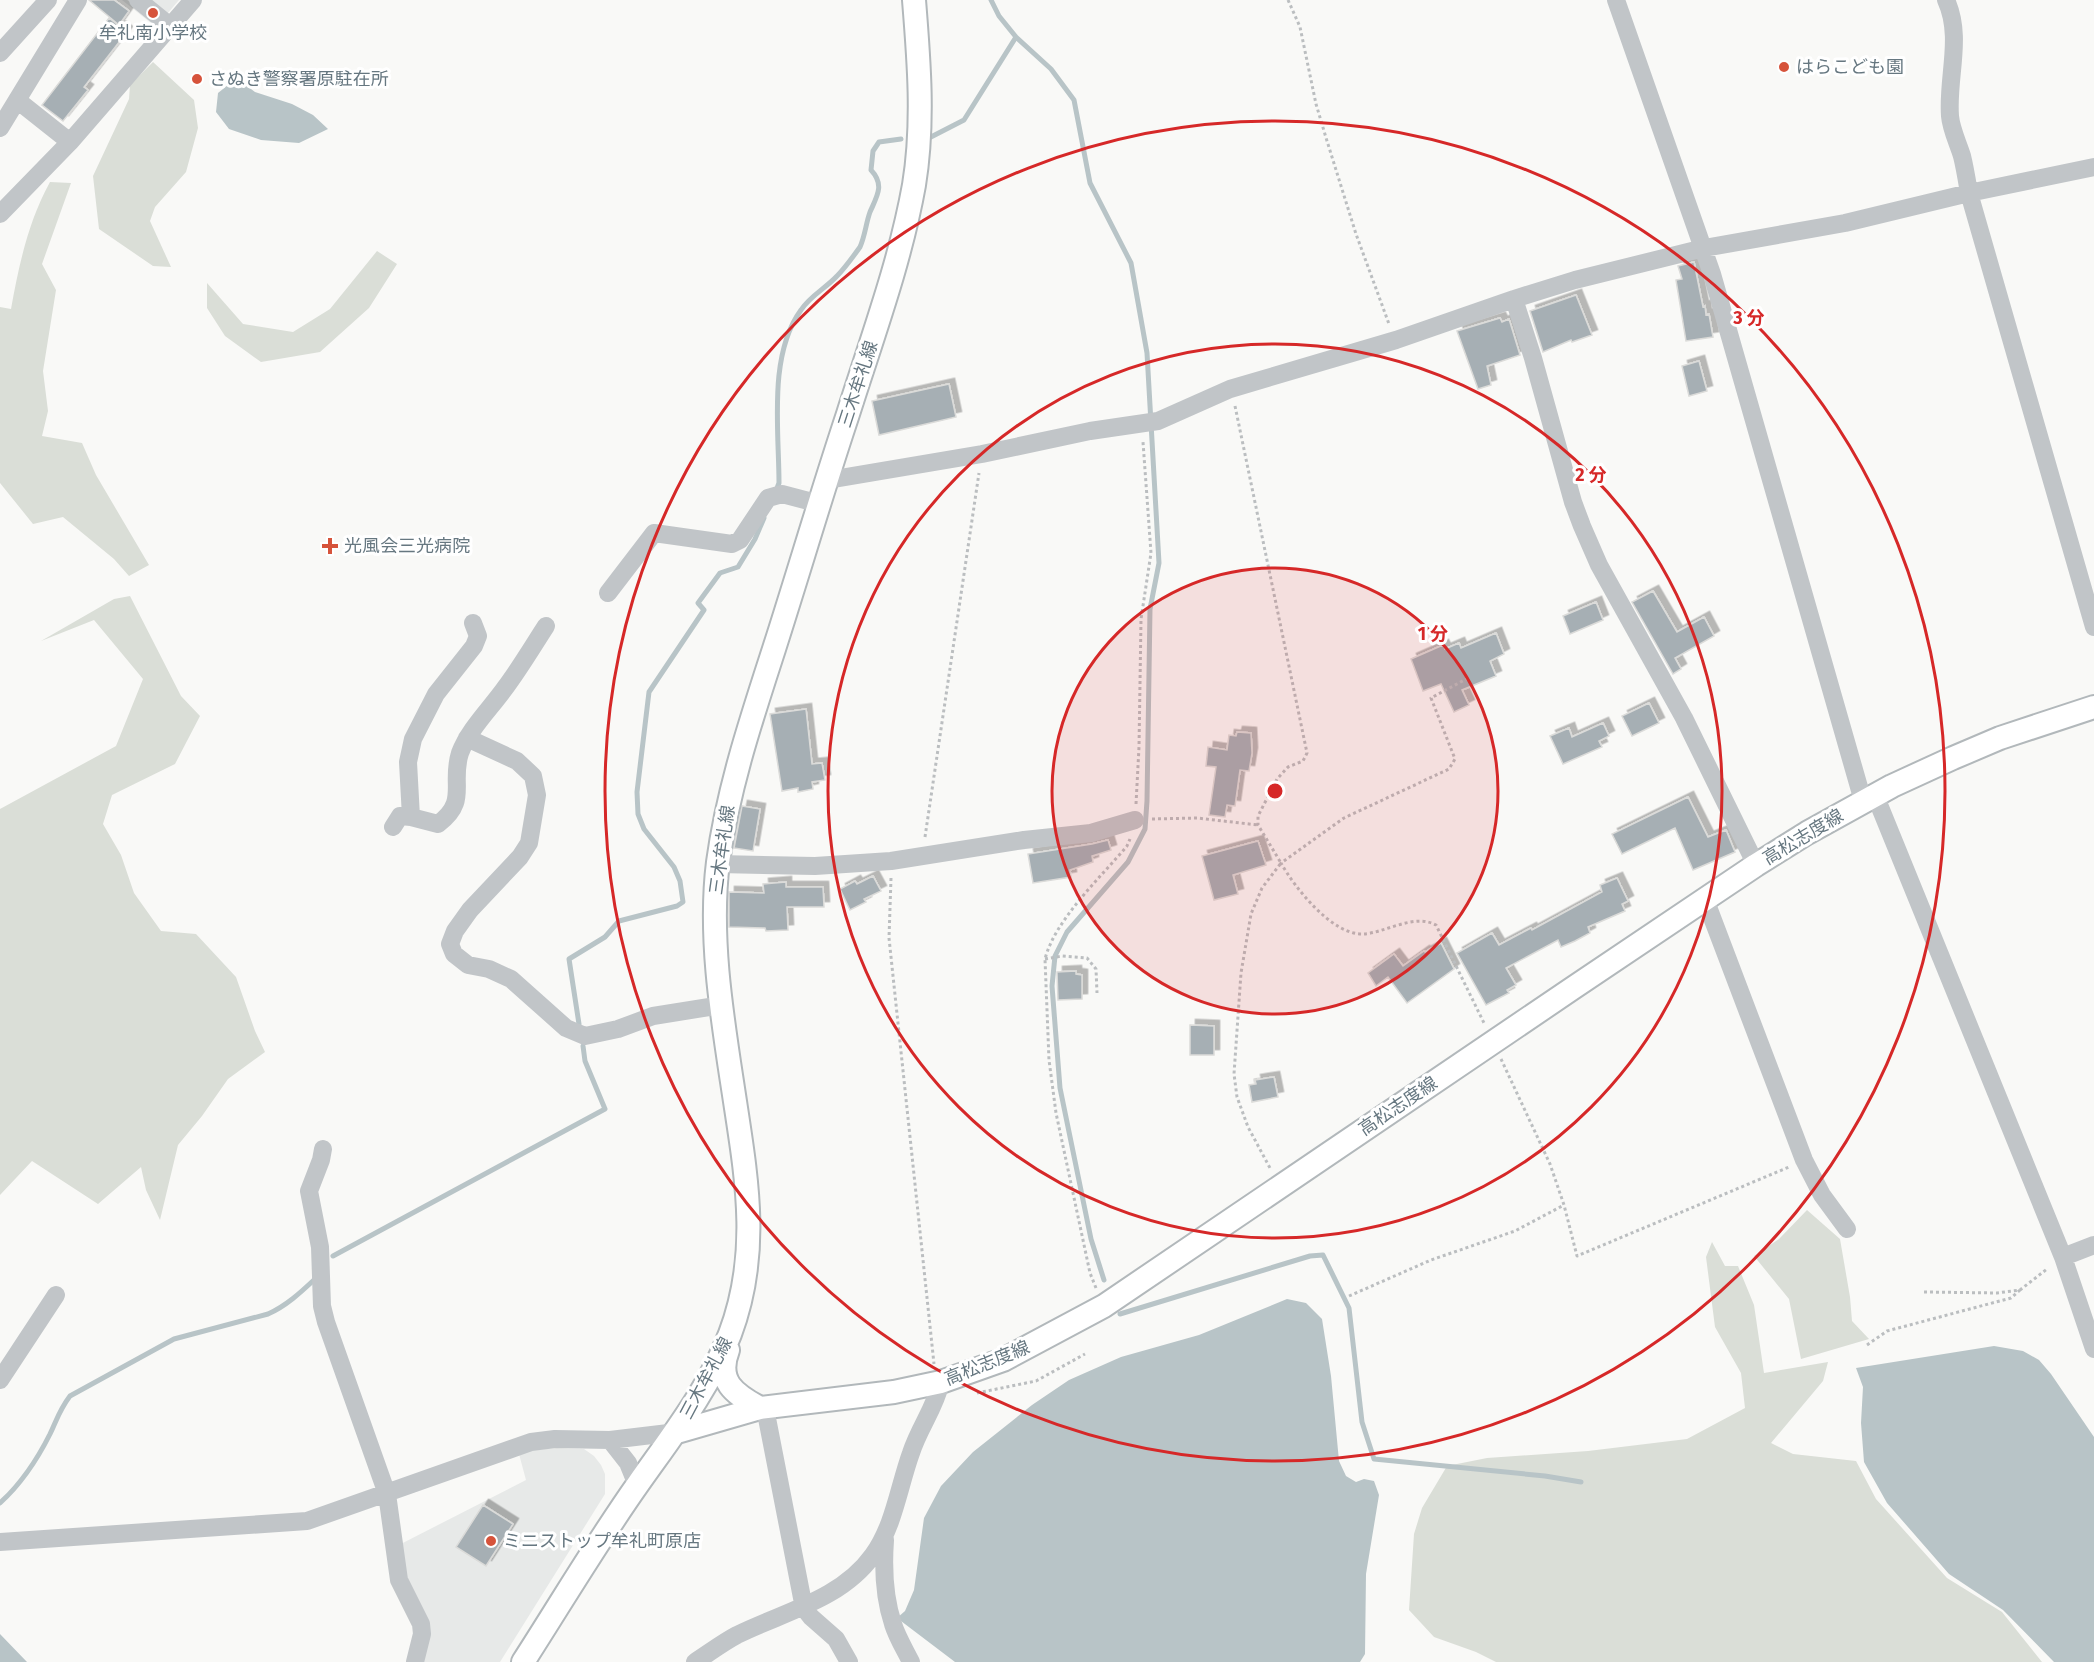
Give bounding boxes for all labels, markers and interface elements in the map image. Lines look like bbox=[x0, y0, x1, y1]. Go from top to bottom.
marker: 牟礼南小学校 bbox=[146, 6, 160, 20]
place label: 牟礼南小学校 bbox=[99, 22, 207, 44]
place label: はらこども園 bbox=[1796, 56, 1904, 78]
marker: はらこども園 bbox=[1777, 60, 1791, 74]
place label: さぬき警察署原駐在所 bbox=[209, 68, 389, 90]
marker: さぬき警察署原駐在所 bbox=[190, 72, 204, 86]
text: 3 分 bbox=[1732, 307, 1765, 329]
street label: 三木牟礼線 bbox=[834, 338, 882, 430]
text: 2 分 bbox=[1575, 464, 1607, 486]
place label: 光風会三光病院 bbox=[344, 535, 470, 557]
marker: 光風会三光病院 bbox=[321, 537, 339, 555]
text: 1 分 bbox=[1418, 623, 1448, 645]
centre of rings bbox=[1265, 781, 1285, 801]
street label: 三木牟礼線 bbox=[705, 804, 739, 896]
street label: 高松志度線 bbox=[1759, 804, 1847, 870]
street label: 高松志度線 bbox=[1355, 1072, 1441, 1140]
street label: 三木牟礼線 bbox=[675, 1333, 737, 1423]
street label: 高松志度線 bbox=[941, 1336, 1033, 1390]
place label: ミニストップ牟礼町原店 bbox=[503, 1530, 701, 1552]
marker: ミニストップ牟礼町原店 bbox=[484, 1534, 498, 1548]

